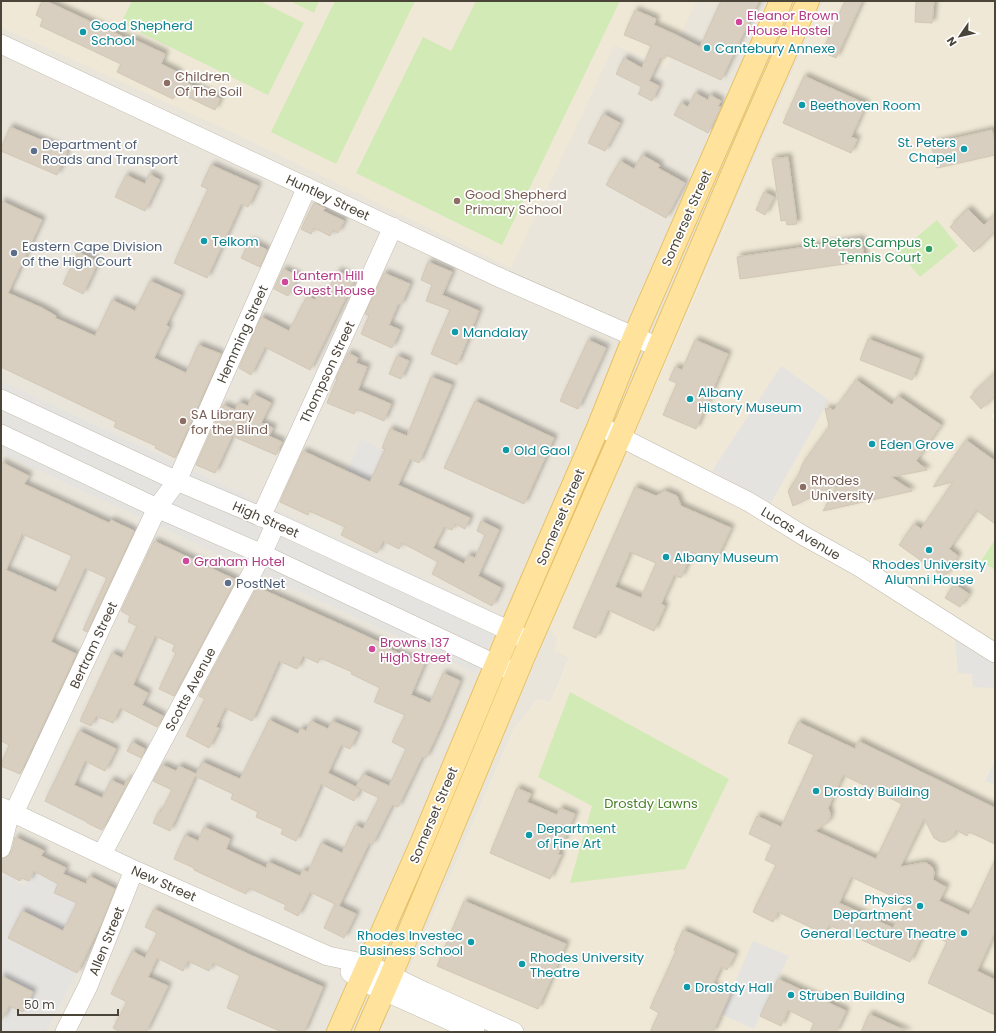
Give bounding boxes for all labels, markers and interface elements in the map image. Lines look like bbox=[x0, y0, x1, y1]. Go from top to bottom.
place label: Eleanor Brown House Hostel bbox=[747, 6, 839, 40]
place label: Good Shepherd School bbox=[91, 16, 193, 50]
north arrow bbox=[940, 16, 980, 56]
marker: Eleanor Brown House Hostel bbox=[734, 17, 744, 27]
marker: Good Shepherd School bbox=[78, 27, 88, 37]
text: N bbox=[943, 34, 961, 49]
place label: Cantebury Annexe bbox=[715, 39, 835, 58]
marker: Cantebury Annexe bbox=[702, 43, 712, 53]
place label: Children Of The Soil bbox=[175, 67, 242, 101]
marker: Children Of The Soil bbox=[162, 78, 172, 88]
place label: Beethoven Room bbox=[810, 96, 921, 115]
marker: Beethoven Room bbox=[797, 100, 807, 110]
place label: St. Peters Chapel bbox=[897, 133, 956, 167]
place label: Department of Roads and Transport bbox=[42, 135, 178, 169]
marker: St. Peters Chapel bbox=[959, 144, 969, 154]
marker: Department of Roads and Transport bbox=[29, 146, 39, 156]
street label: Somerset Street bbox=[657, 167, 716, 269]
street label: Huntley Street bbox=[283, 170, 373, 225]
place label: Good Shepherd Primary School bbox=[465, 185, 567, 219]
marker: Good Shepherd Primary School bbox=[452, 196, 462, 206]
place label: Telkom bbox=[212, 232, 259, 251]
place label: St. Peters Campus Tennis Court bbox=[803, 233, 921, 267]
marker: Telkom bbox=[199, 236, 209, 246]
place label: Eastern Cape Division of the High Court bbox=[22, 237, 162, 271]
marker: St. Peters Campus Tennis Court bbox=[924, 244, 934, 254]
marker: Eastern Cape Division of the High Court bbox=[9, 248, 19, 258]
place label: Lantern Hill Guest House bbox=[293, 266, 375, 300]
marker: Lantern Hill Guest House bbox=[280, 277, 290, 287]
street label: Hemming Street bbox=[212, 282, 273, 386]
street label: Thompson Street bbox=[295, 318, 360, 426]
place label: Mandalay bbox=[463, 323, 529, 342]
marker: Mandalay bbox=[450, 327, 460, 337]
place label: Albany History Museum bbox=[698, 383, 802, 417]
marker: Albany History Museum bbox=[685, 394, 695, 404]
place label: SA Library for the Blind bbox=[191, 405, 268, 439]
marker: SA Library for the Blind bbox=[178, 416, 188, 426]
place label: Eden Grove bbox=[880, 435, 954, 454]
marker: Eden Grove bbox=[867, 439, 877, 449]
place label: Old Gaol bbox=[514, 441, 570, 460]
marker: Old Gaol bbox=[501, 445, 511, 455]
street label: Somerset Street bbox=[532, 466, 590, 568]
place label: Rhodes University bbox=[811, 471, 874, 505]
marker: Rhodes University bbox=[798, 482, 808, 492]
street label: High Street bbox=[230, 496, 302, 543]
street label: Lucas Avenue bbox=[757, 502, 844, 565]
marker: Rhodes University Alumni House bbox=[924, 545, 934, 555]
place label: Albany Museum bbox=[674, 548, 779, 567]
place label: Graham Hotel bbox=[194, 552, 285, 571]
marker: Albany Museum bbox=[661, 552, 671, 562]
place label: Rhodes University Alumni House bbox=[872, 555, 987, 589]
marker: Graham Hotel bbox=[181, 556, 191, 566]
place label: PostNet bbox=[236, 574, 286, 593]
marker: PostNet bbox=[223, 578, 233, 588]
street label: Bertram Street bbox=[65, 598, 122, 692]
place label: Browns 137 High Street bbox=[380, 633, 451, 667]
street label: Scotts Avenue bbox=[160, 644, 221, 734]
marker: Browns 137 High Street bbox=[367, 644, 377, 654]
street label: Somerset Street bbox=[405, 764, 463, 866]
place label: Drostdy Building bbox=[824, 782, 929, 801]
marker: Drostdy Building bbox=[811, 786, 821, 796]
park label: Drostdy Lawns bbox=[604, 794, 698, 813]
place label: Department of Fine Art bbox=[537, 819, 616, 853]
marker: Department of Fine Art bbox=[524, 830, 534, 840]
street label: New Street bbox=[128, 861, 200, 906]
place label: Physics Department bbox=[833, 890, 912, 924]
marker: Physics Department bbox=[915, 901, 925, 911]
street label: Allen Street bbox=[84, 904, 129, 979]
place label: General Lecture Theatre bbox=[800, 924, 956, 943]
place label: Rhodes Investec Business School bbox=[357, 926, 463, 960]
marker: General Lecture Theatre bbox=[959, 928, 969, 938]
marker: Rhodes Investec Business School bbox=[466, 937, 476, 947]
place label: Rhodes University Theatre bbox=[530, 948, 645, 982]
marker: Rhodes University Theatre bbox=[517, 959, 527, 969]
place label: Drostdy Hall bbox=[695, 978, 773, 997]
marker: Drostdy Hall bbox=[682, 982, 692, 992]
place label: Struben Building bbox=[799, 986, 905, 1005]
marker: Struben Building bbox=[786, 990, 796, 1000]
scale bar bbox=[18, 991, 118, 1017]
text: 50 m bbox=[24, 996, 55, 1013]

